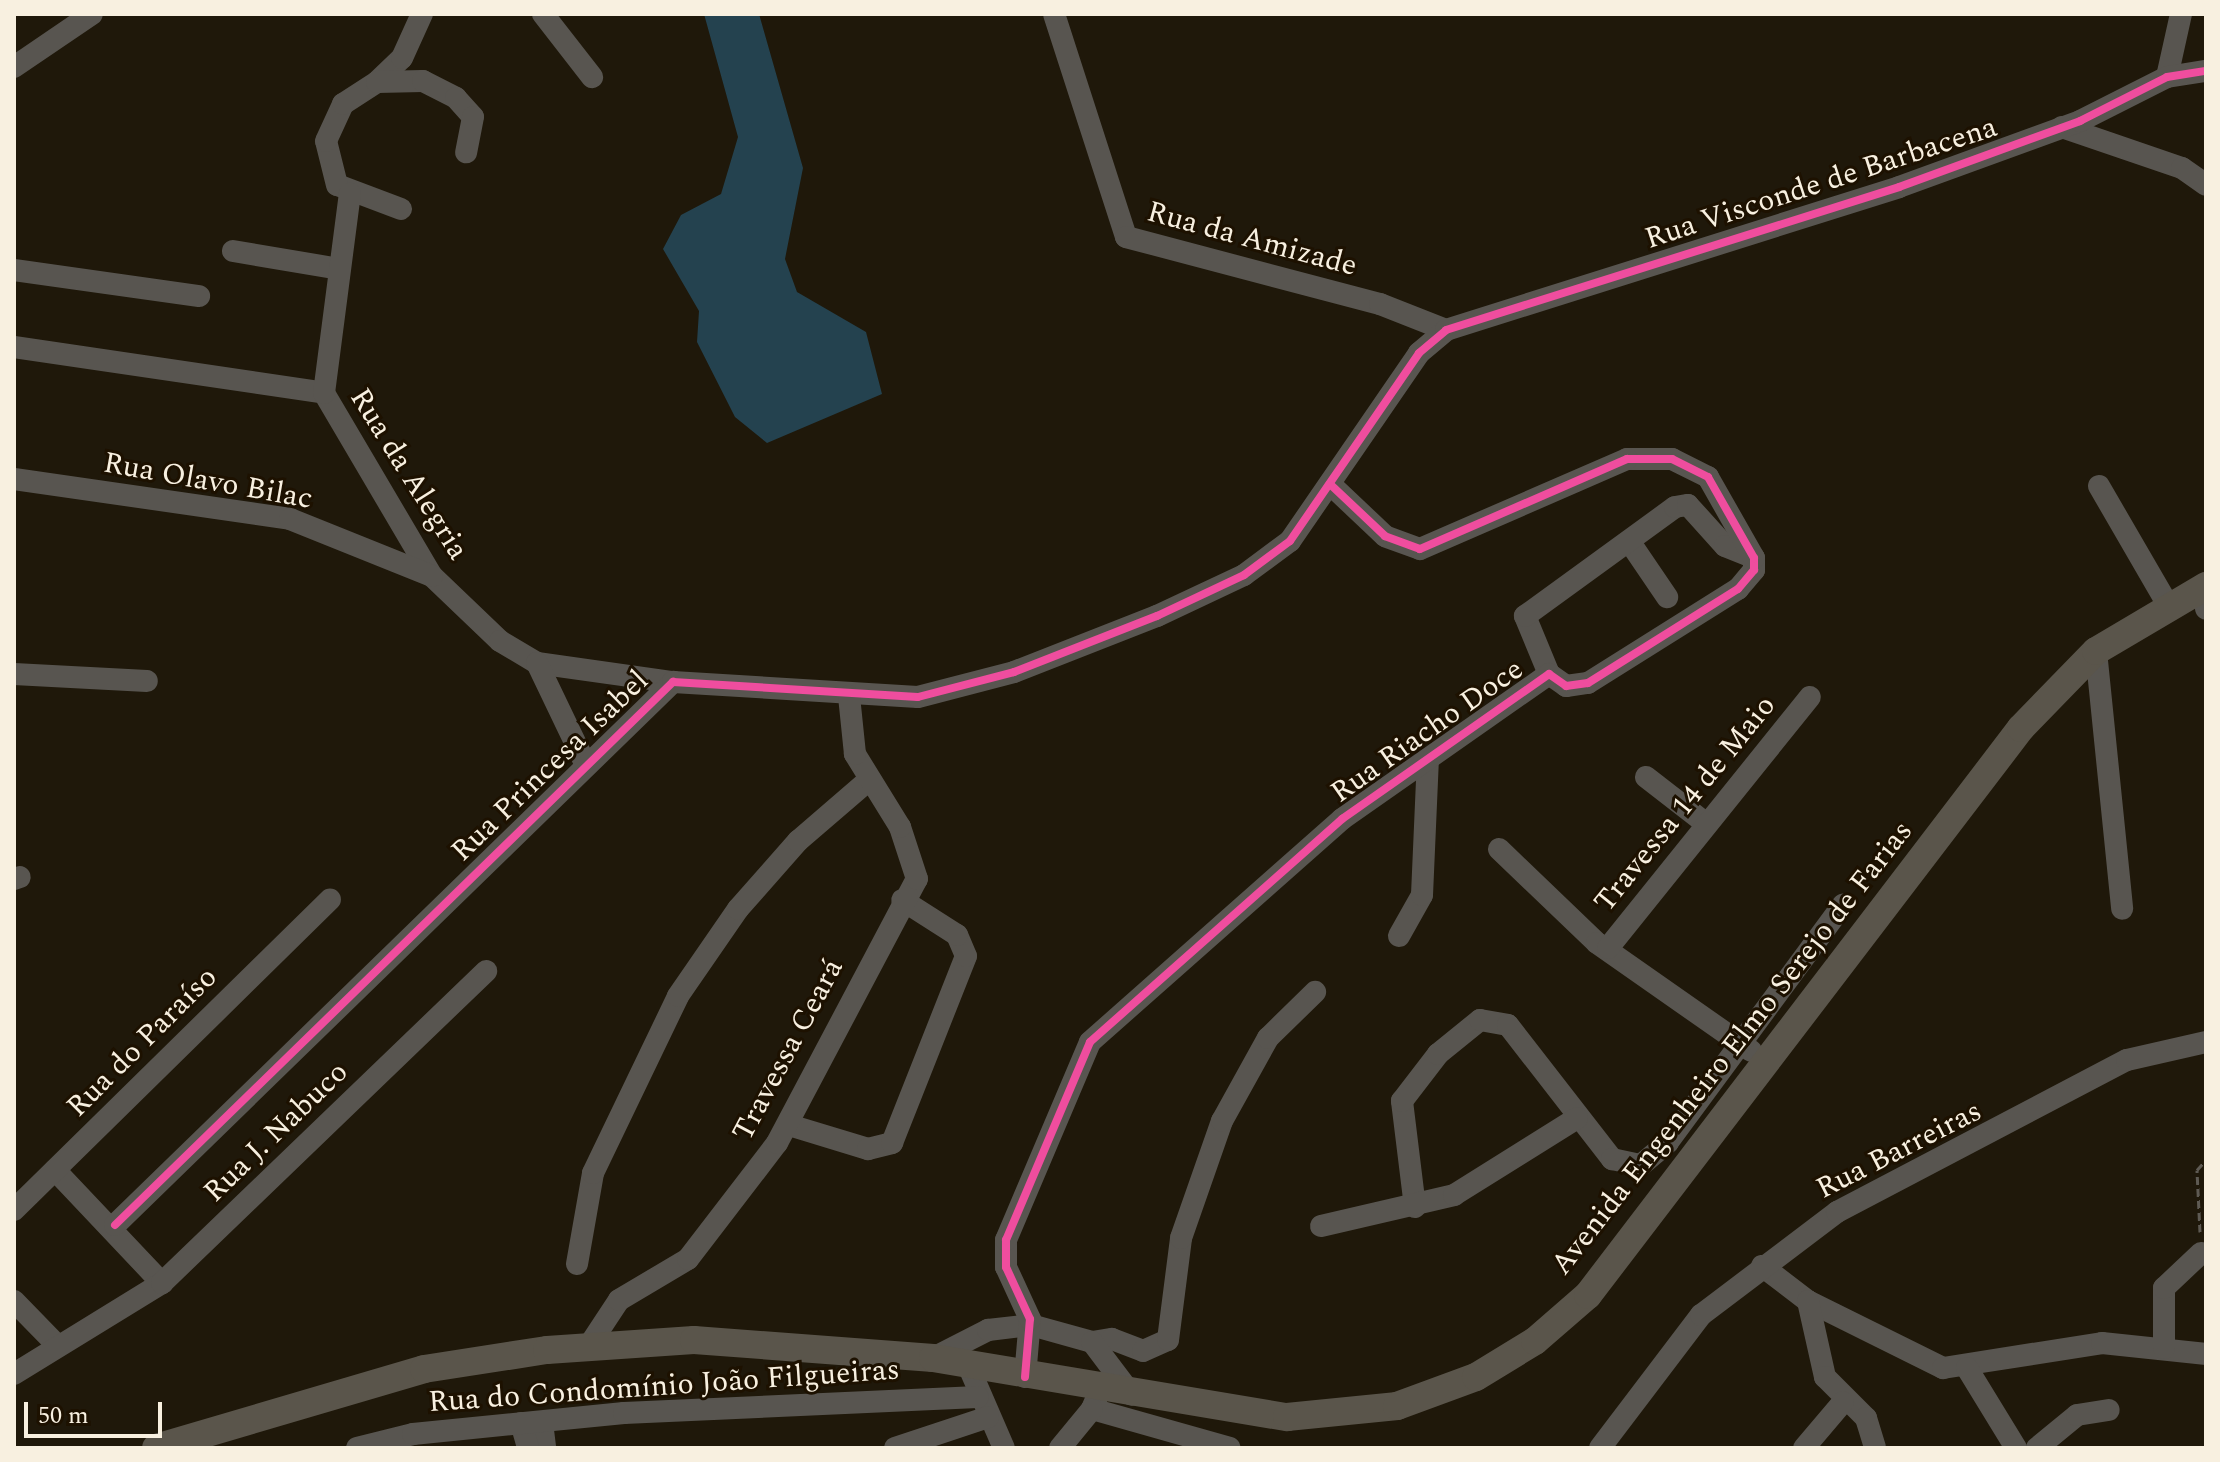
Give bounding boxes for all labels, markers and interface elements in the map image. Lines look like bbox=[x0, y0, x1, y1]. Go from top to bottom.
street label: Rua Visconde de Barbacena bbox=[1641, 109, 2001, 257]
street label: Rua da Amizade bbox=[1143, 194, 1361, 284]
street label: Rua da Alegria bbox=[342, 382, 476, 566]
street label: Rua Olavo Bilac bbox=[101, 445, 315, 517]
street label: Rua Riacho Doce bbox=[1324, 651, 1530, 811]
street label: Rua Princesa Isabel bbox=[444, 663, 656, 869]
street label: Travessa 14 de Maio bbox=[1587, 688, 1783, 920]
street label: Avenida Engenheiro Elmo Serejo de Farias bbox=[1543, 814, 1921, 1282]
street label: Travessa Ceará bbox=[725, 953, 851, 1147]
street label: Rua do Paraíso bbox=[59, 959, 225, 1125]
street label: Rua J. Nabuco bbox=[196, 1054, 356, 1210]
street label: Rua Barreiras bbox=[1810, 1093, 1988, 1207]
street label: Rua do Condomínio João Filgueiras bbox=[427, 1352, 901, 1420]
scale bar bbox=[28, 1386, 166, 1436]
text: 50 m bbox=[38, 1398, 89, 1434]

